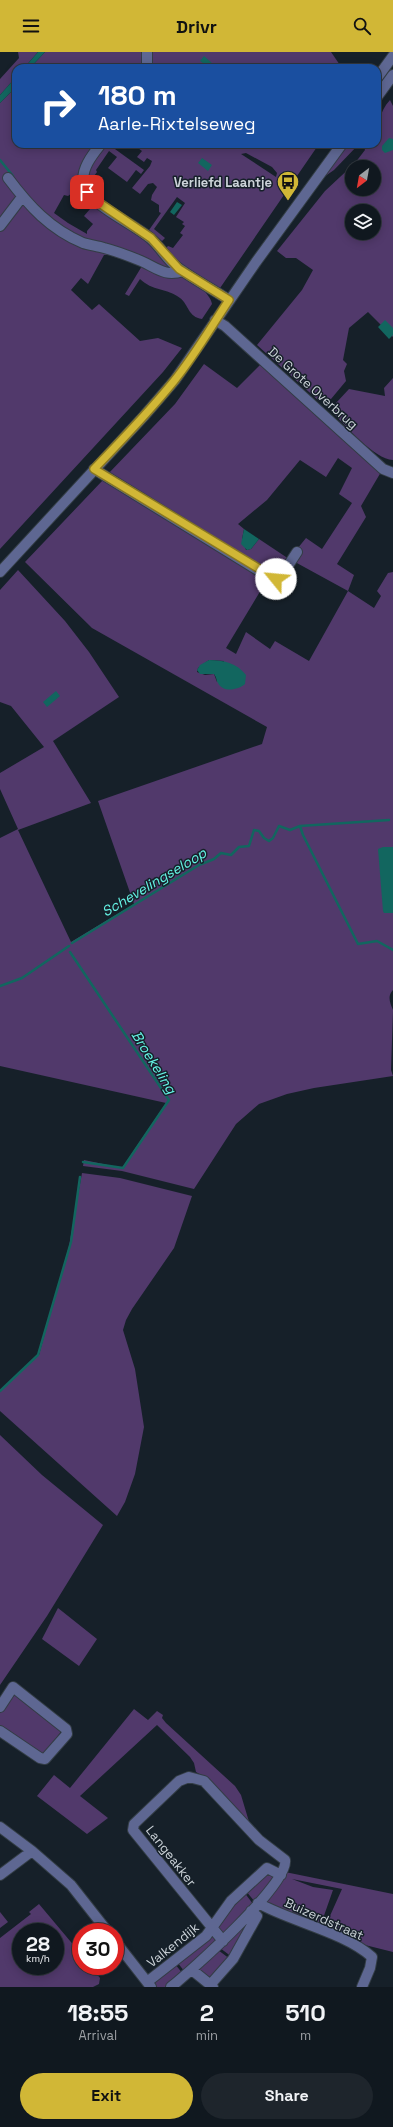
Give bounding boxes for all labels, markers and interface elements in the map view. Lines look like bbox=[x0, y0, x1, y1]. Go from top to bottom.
icon: menu bbox=[20, 15, 42, 37]
text: Drivr bbox=[176, 15, 217, 38]
icon: search bbox=[351, 15, 373, 37]
text: 180 m bbox=[98, 77, 177, 113]
icon: right bbox=[32, 80, 84, 132]
text: Aarle-Rixtelseweg bbox=[98, 112, 256, 135]
north arrow bbox=[345, 160, 381, 196]
map controls bbox=[345, 160, 381, 240]
bus stop icon: Verliefd Laantje bbox=[275, 169, 301, 202]
place label: Verliefd Laantje bbox=[174, 174, 272, 191]
pin bbox=[70, 175, 104, 209]
icon: arrive bbox=[76, 181, 98, 203]
button: layers bbox=[345, 204, 381, 240]
street label: De Grote Overbrug bbox=[265, 343, 361, 433]
position arrow bbox=[255, 558, 297, 600]
water label: Schevelingseloop bbox=[98, 843, 210, 920]
water label: Broekeling bbox=[128, 1027, 181, 1098]
street label: Langeakker bbox=[142, 1822, 200, 1890]
street label: Buizerdstraat bbox=[282, 1894, 366, 1944]
street label: Valkendijk bbox=[143, 1919, 203, 1971]
speed limit sign: 30 bbox=[72, 1923, 124, 1975]
text: 28 bbox=[26, 1931, 50, 1957]
text: km/h bbox=[26, 1952, 50, 1965]
text: 18:55 bbox=[67, 1997, 128, 2028]
text: 2 bbox=[200, 1997, 214, 2028]
text: 510 bbox=[285, 1997, 326, 2028]
text: Arrival bbox=[79, 2027, 117, 2044]
text: min bbox=[196, 2027, 218, 2044]
text: m bbox=[300, 2027, 311, 2044]
button: Exit bbox=[20, 2073, 193, 2119]
button: Share bbox=[201, 2073, 373, 2119]

